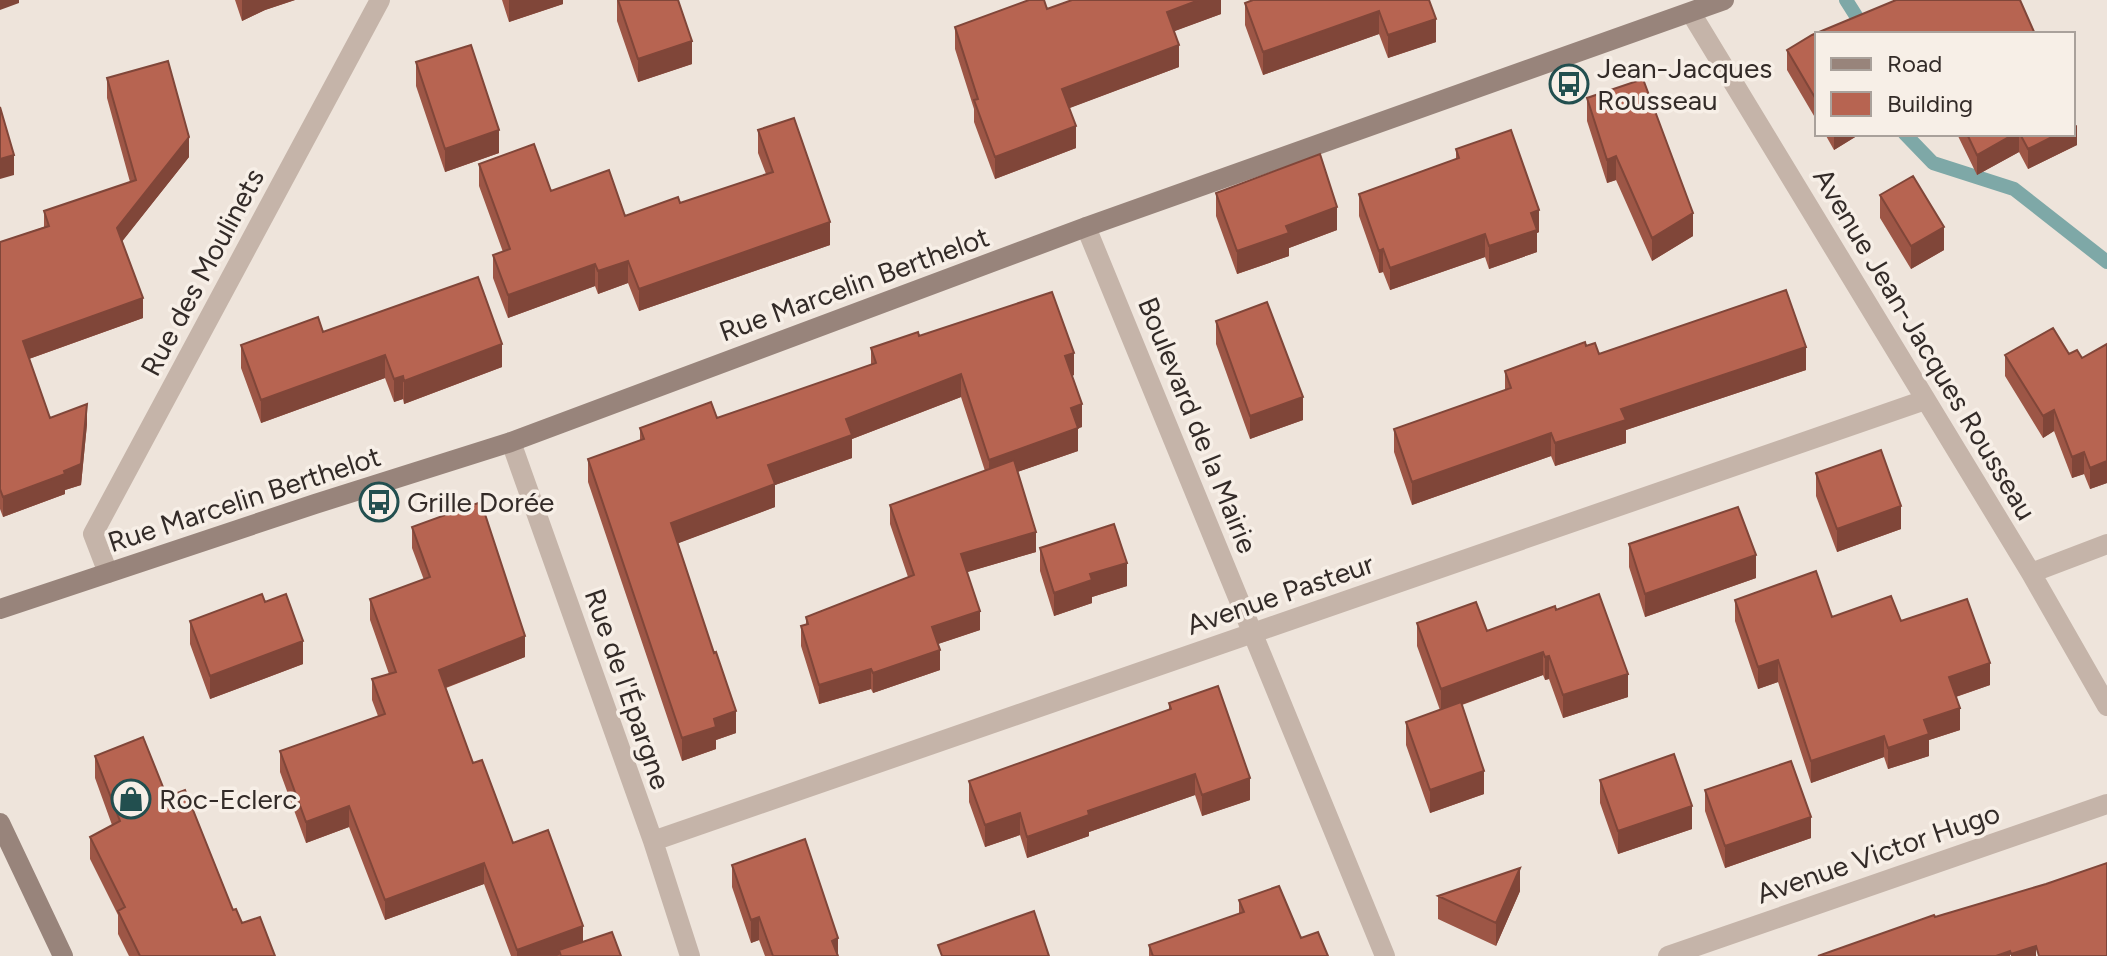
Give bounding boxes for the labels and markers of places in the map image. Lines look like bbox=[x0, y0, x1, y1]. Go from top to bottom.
place label: Jean-Jacques Rousseau bbox=[1597, 51, 1772, 117]
bus stop icon: Jean-Jacques Rousseau bbox=[1548, 63, 1590, 105]
bus stop icon: Grille Dorée bbox=[358, 481, 400, 523]
place label: Grille Dorée bbox=[407, 485, 554, 519]
shop icon: Roc-Eclerc bbox=[110, 778, 152, 820]
place label: Roc-Eclerc bbox=[159, 782, 297, 816]

